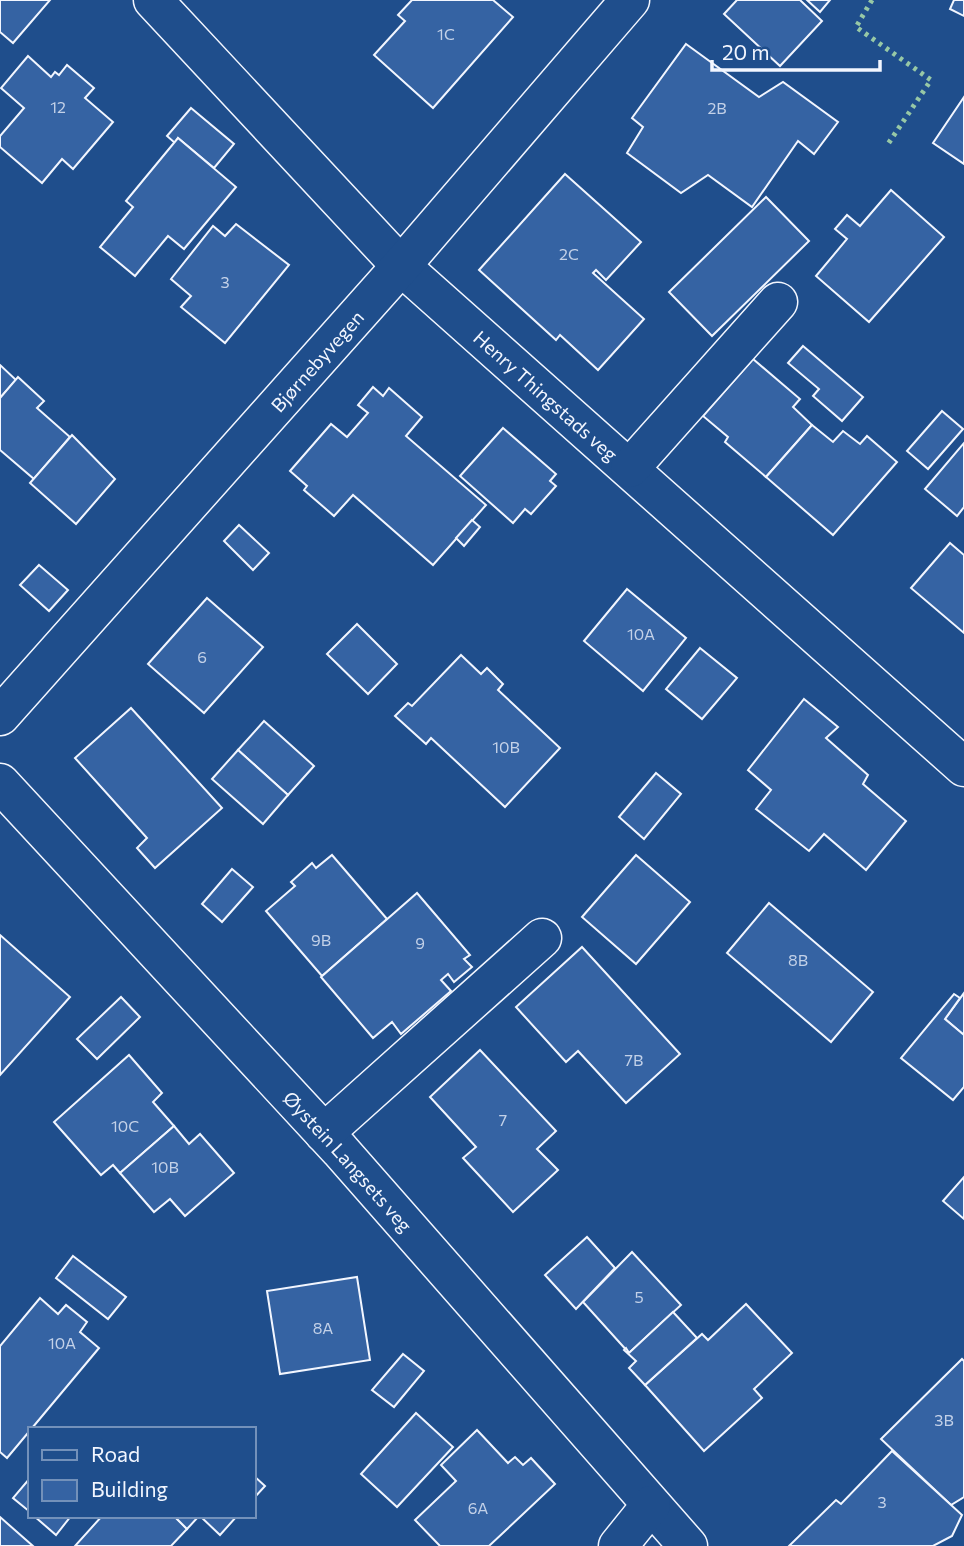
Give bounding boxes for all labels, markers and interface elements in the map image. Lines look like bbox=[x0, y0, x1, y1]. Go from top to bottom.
house number: 1C bbox=[437, 24, 455, 43]
scale bar bbox=[712, 28, 880, 72]
text: 20 m bbox=[722, 39, 770, 64]
house number: 12 bbox=[50, 97, 66, 116]
house number: 2B bbox=[707, 98, 727, 117]
house number: 2C bbox=[559, 244, 579, 263]
house number: 3 bbox=[220, 272, 230, 291]
street label: Bjørnebyvegen bbox=[265, 305, 368, 416]
street label: Henry Thingstads veg bbox=[469, 325, 623, 465]
house number: 10A bbox=[627, 624, 655, 643]
house number: 6 bbox=[197, 647, 207, 666]
house number: 10B bbox=[492, 737, 520, 756]
house number: 9B bbox=[311, 930, 331, 949]
house number: 9 bbox=[415, 933, 425, 952]
house number: 8B bbox=[788, 950, 808, 969]
house number: 7B bbox=[625, 1050, 643, 1069]
street label: Øystein Langsets veg bbox=[279, 1086, 418, 1236]
house number: 7 bbox=[499, 1110, 507, 1129]
house number: 10C bbox=[111, 1116, 139, 1135]
house number: 10B bbox=[151, 1157, 179, 1176]
house number: 5 bbox=[634, 1287, 644, 1306]
house number: 8A bbox=[313, 1318, 333, 1337]
house number: 10A bbox=[48, 1333, 76, 1352]
house number: 3B bbox=[934, 1410, 954, 1429]
legend bbox=[28, 1427, 256, 1518]
text: Road bbox=[91, 1441, 140, 1466]
text: Building bbox=[91, 1476, 168, 1501]
house number: 3 bbox=[877, 1492, 887, 1511]
house number: 6A bbox=[468, 1498, 488, 1517]

